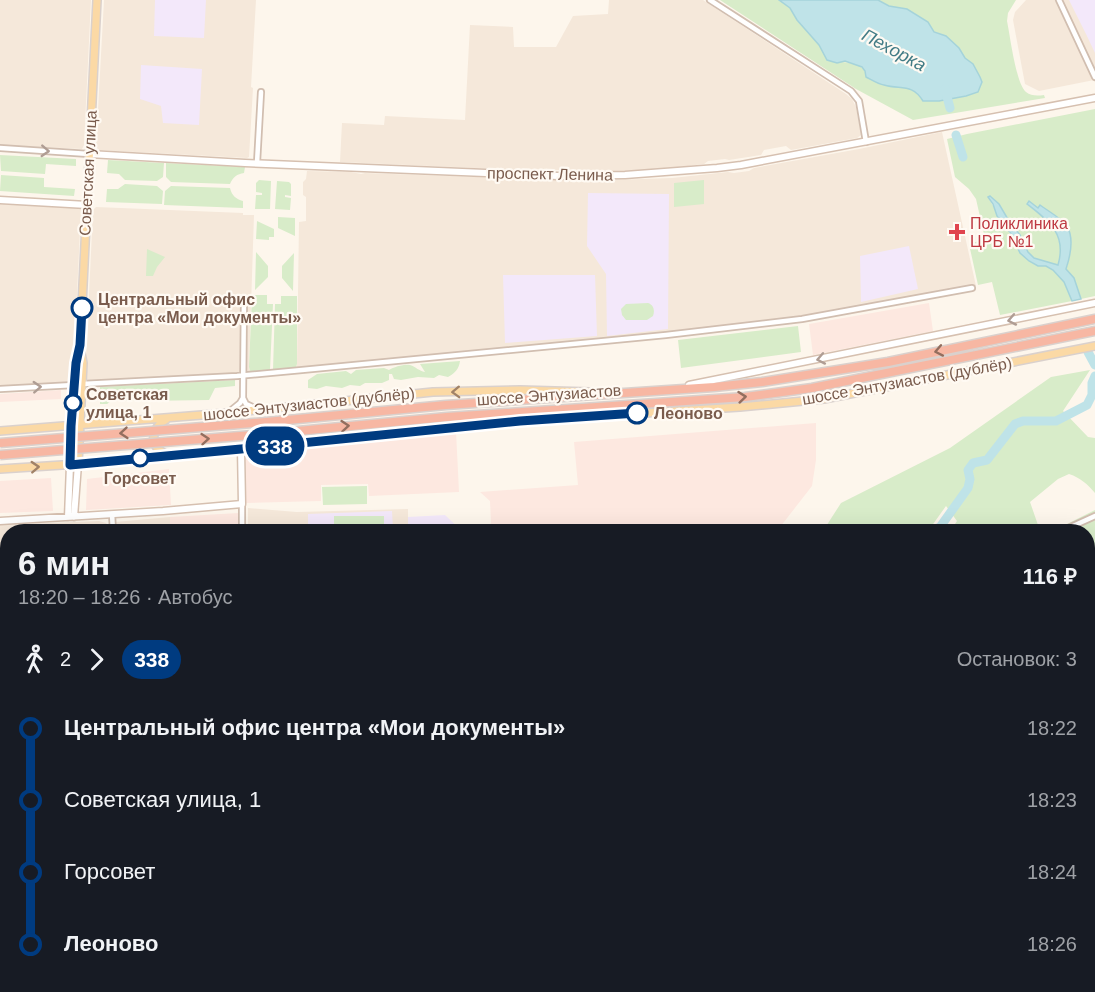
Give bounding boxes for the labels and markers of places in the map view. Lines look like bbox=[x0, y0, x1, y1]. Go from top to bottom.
place label: Поликлиника ЦРБ №1 bbox=[970, 215, 1068, 250]
marker: Поликлиника ЦРБ №1 bbox=[948, 223, 966, 241]
place label: Центральный офис центра «Мои документы» bbox=[98, 291, 301, 326]
marker: Центральный офис центра «Мои документы» bbox=[71, 297, 93, 319]
place label: Советская улица, 1 bbox=[86, 386, 168, 421]
marker: Советская улица, 1 bbox=[64, 394, 82, 412]
marker: Леоново bbox=[626, 402, 648, 424]
place label: Леоново bbox=[654, 405, 723, 422]
marker: Горсовет bbox=[131, 449, 149, 467]
place label: Горсовет bbox=[104, 470, 176, 487]

